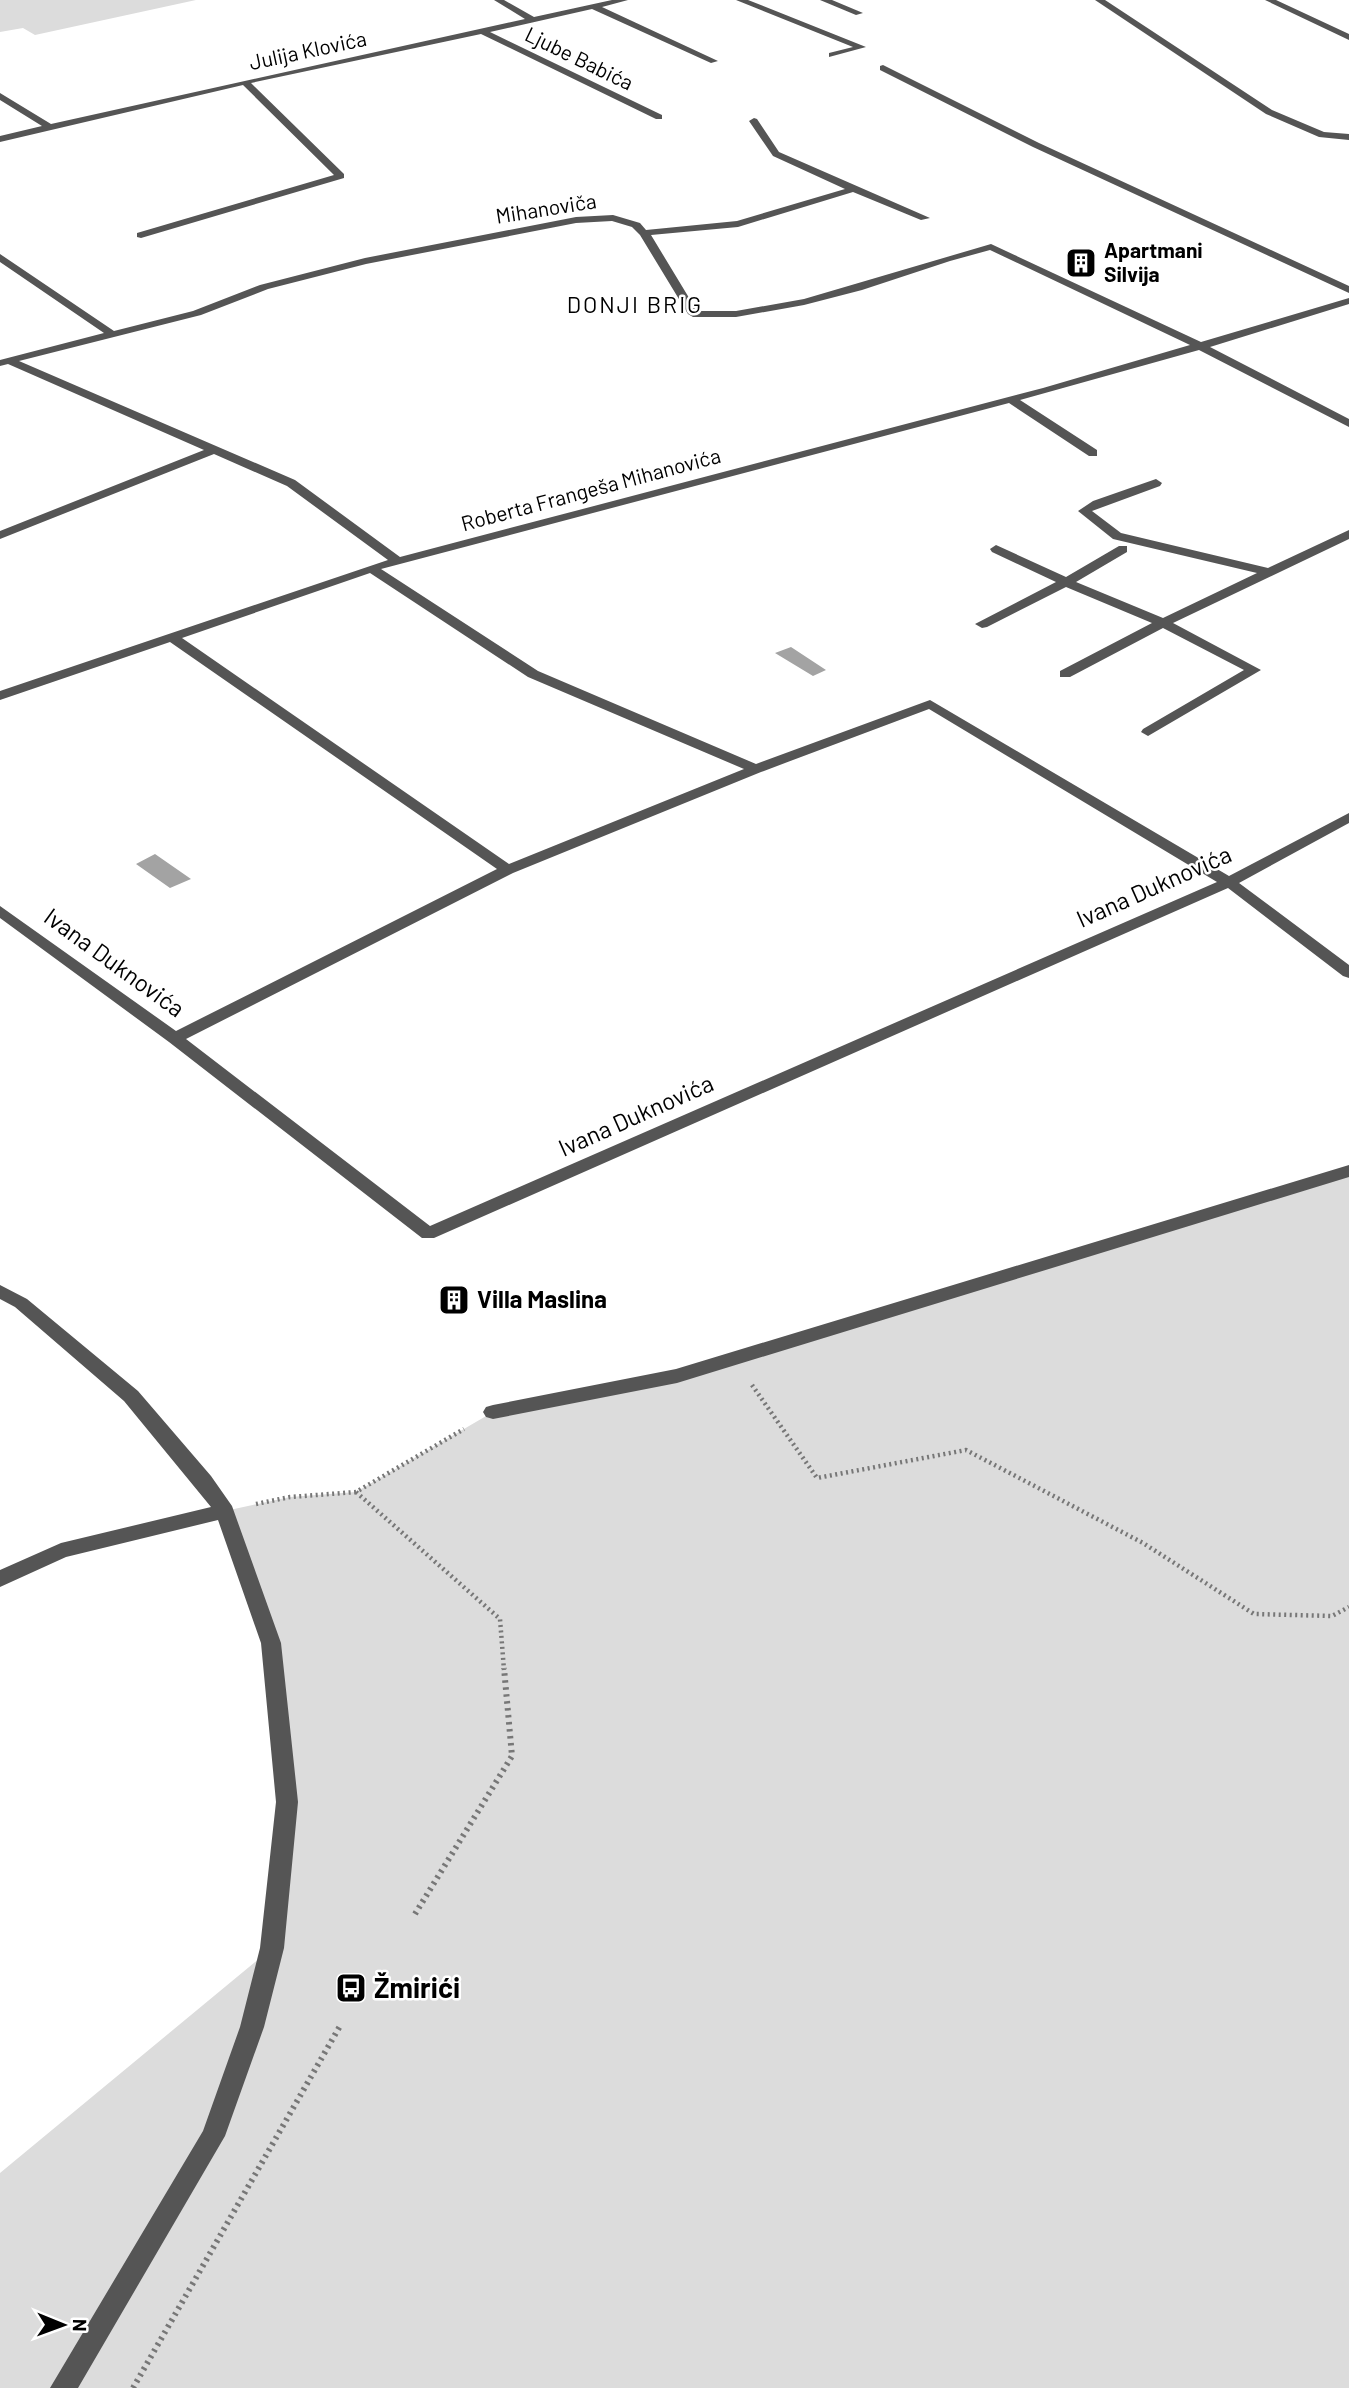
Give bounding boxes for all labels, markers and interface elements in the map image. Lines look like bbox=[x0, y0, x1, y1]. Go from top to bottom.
street label: Ljube Babića bbox=[521, 21, 638, 95]
street label: Julija Klovića bbox=[247, 25, 369, 74]
street label: Mihanoviča bbox=[494, 187, 598, 228]
place label: Apartmani Silvija bbox=[1104, 237, 1203, 286]
building icon: Apartmani Silvija bbox=[1064, 246, 1098, 280]
district label: DONJI BRIG bbox=[567, 290, 703, 318]
street label: Roberta Frangeša Mihanovića bbox=[458, 442, 723, 535]
street label: Ivana Duknovića bbox=[1071, 838, 1235, 933]
street label: Ivana Duknovića bbox=[39, 901, 191, 1022]
street label: Ivana Duknovića bbox=[553, 1067, 717, 1162]
building icon: Villa Maslina bbox=[437, 1283, 471, 1317]
place label: Villa Maslina bbox=[477, 1284, 607, 1313]
place label: Žmirići bbox=[374, 1970, 460, 2004]
bus stop icon: Žmirići bbox=[334, 1971, 368, 2005]
north arrow bbox=[28, 2290, 98, 2360]
text: N bbox=[69, 2319, 92, 2332]

